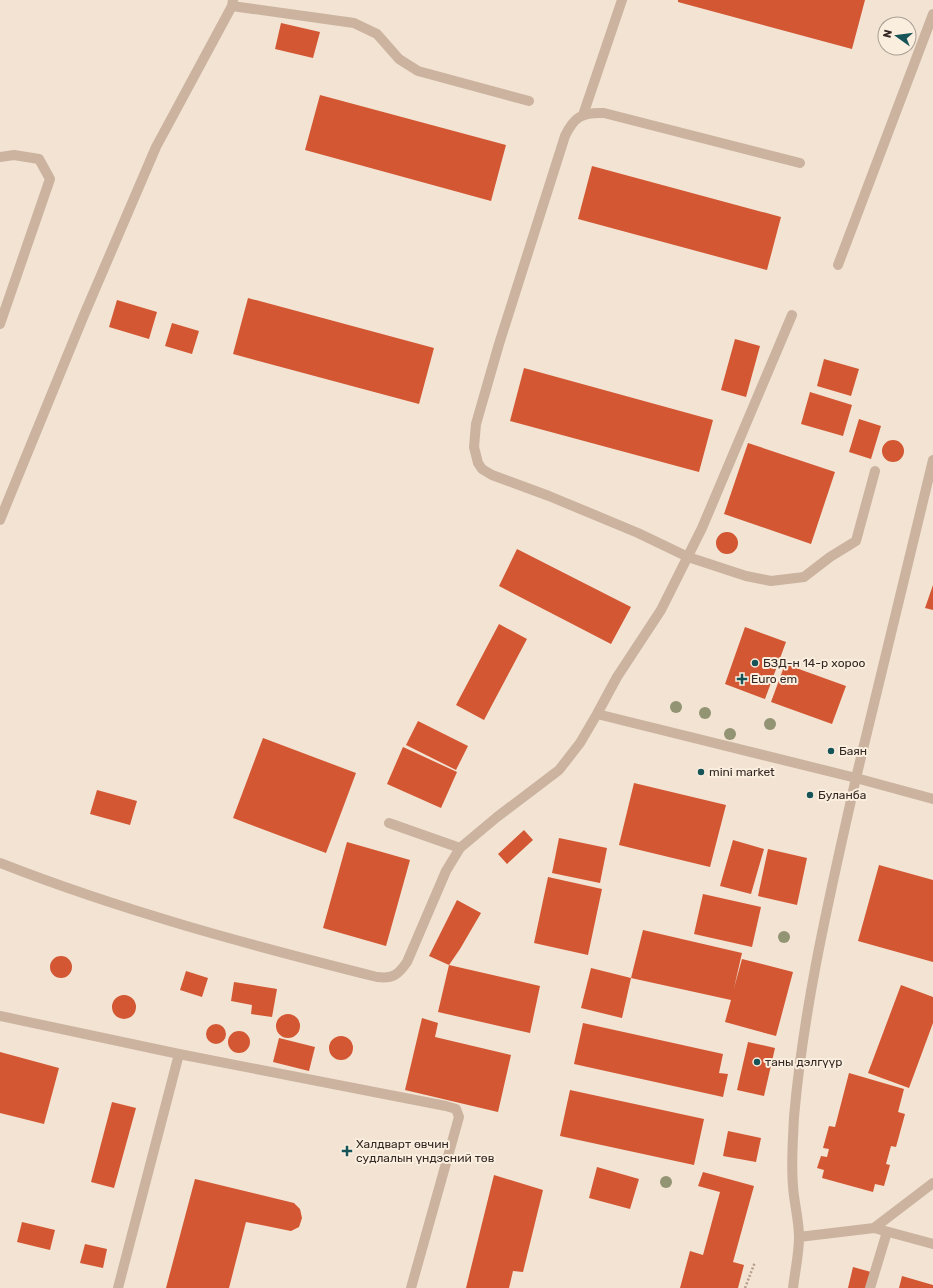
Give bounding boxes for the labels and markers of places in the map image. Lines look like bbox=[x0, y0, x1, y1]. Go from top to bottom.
place label: БЗД-н 14-р хороо bbox=[763, 656, 866, 670]
marker: БЗД-н 14-р хороо bbox=[750, 658, 760, 668]
place label: Euro em bbox=[751, 672, 797, 686]
marker: Euro em bbox=[736, 673, 748, 685]
place label: Баян bbox=[839, 744, 867, 758]
marker: Баян bbox=[826, 746, 836, 756]
place label: mini market bbox=[709, 765, 775, 779]
marker: mini market bbox=[696, 767, 706, 777]
place label: Буланба bbox=[818, 788, 866, 802]
marker: Буланба bbox=[805, 790, 815, 800]
place label: таны дэлгүүр bbox=[765, 1055, 842, 1069]
marker: таны дэлгүүр bbox=[752, 1057, 762, 1067]
place label: Халдварт өвчин судлалын үндэсний төв bbox=[356, 1137, 495, 1165]
marker: Халдварт өвчин судлалын үндэсний төв bbox=[341, 1145, 353, 1157]

